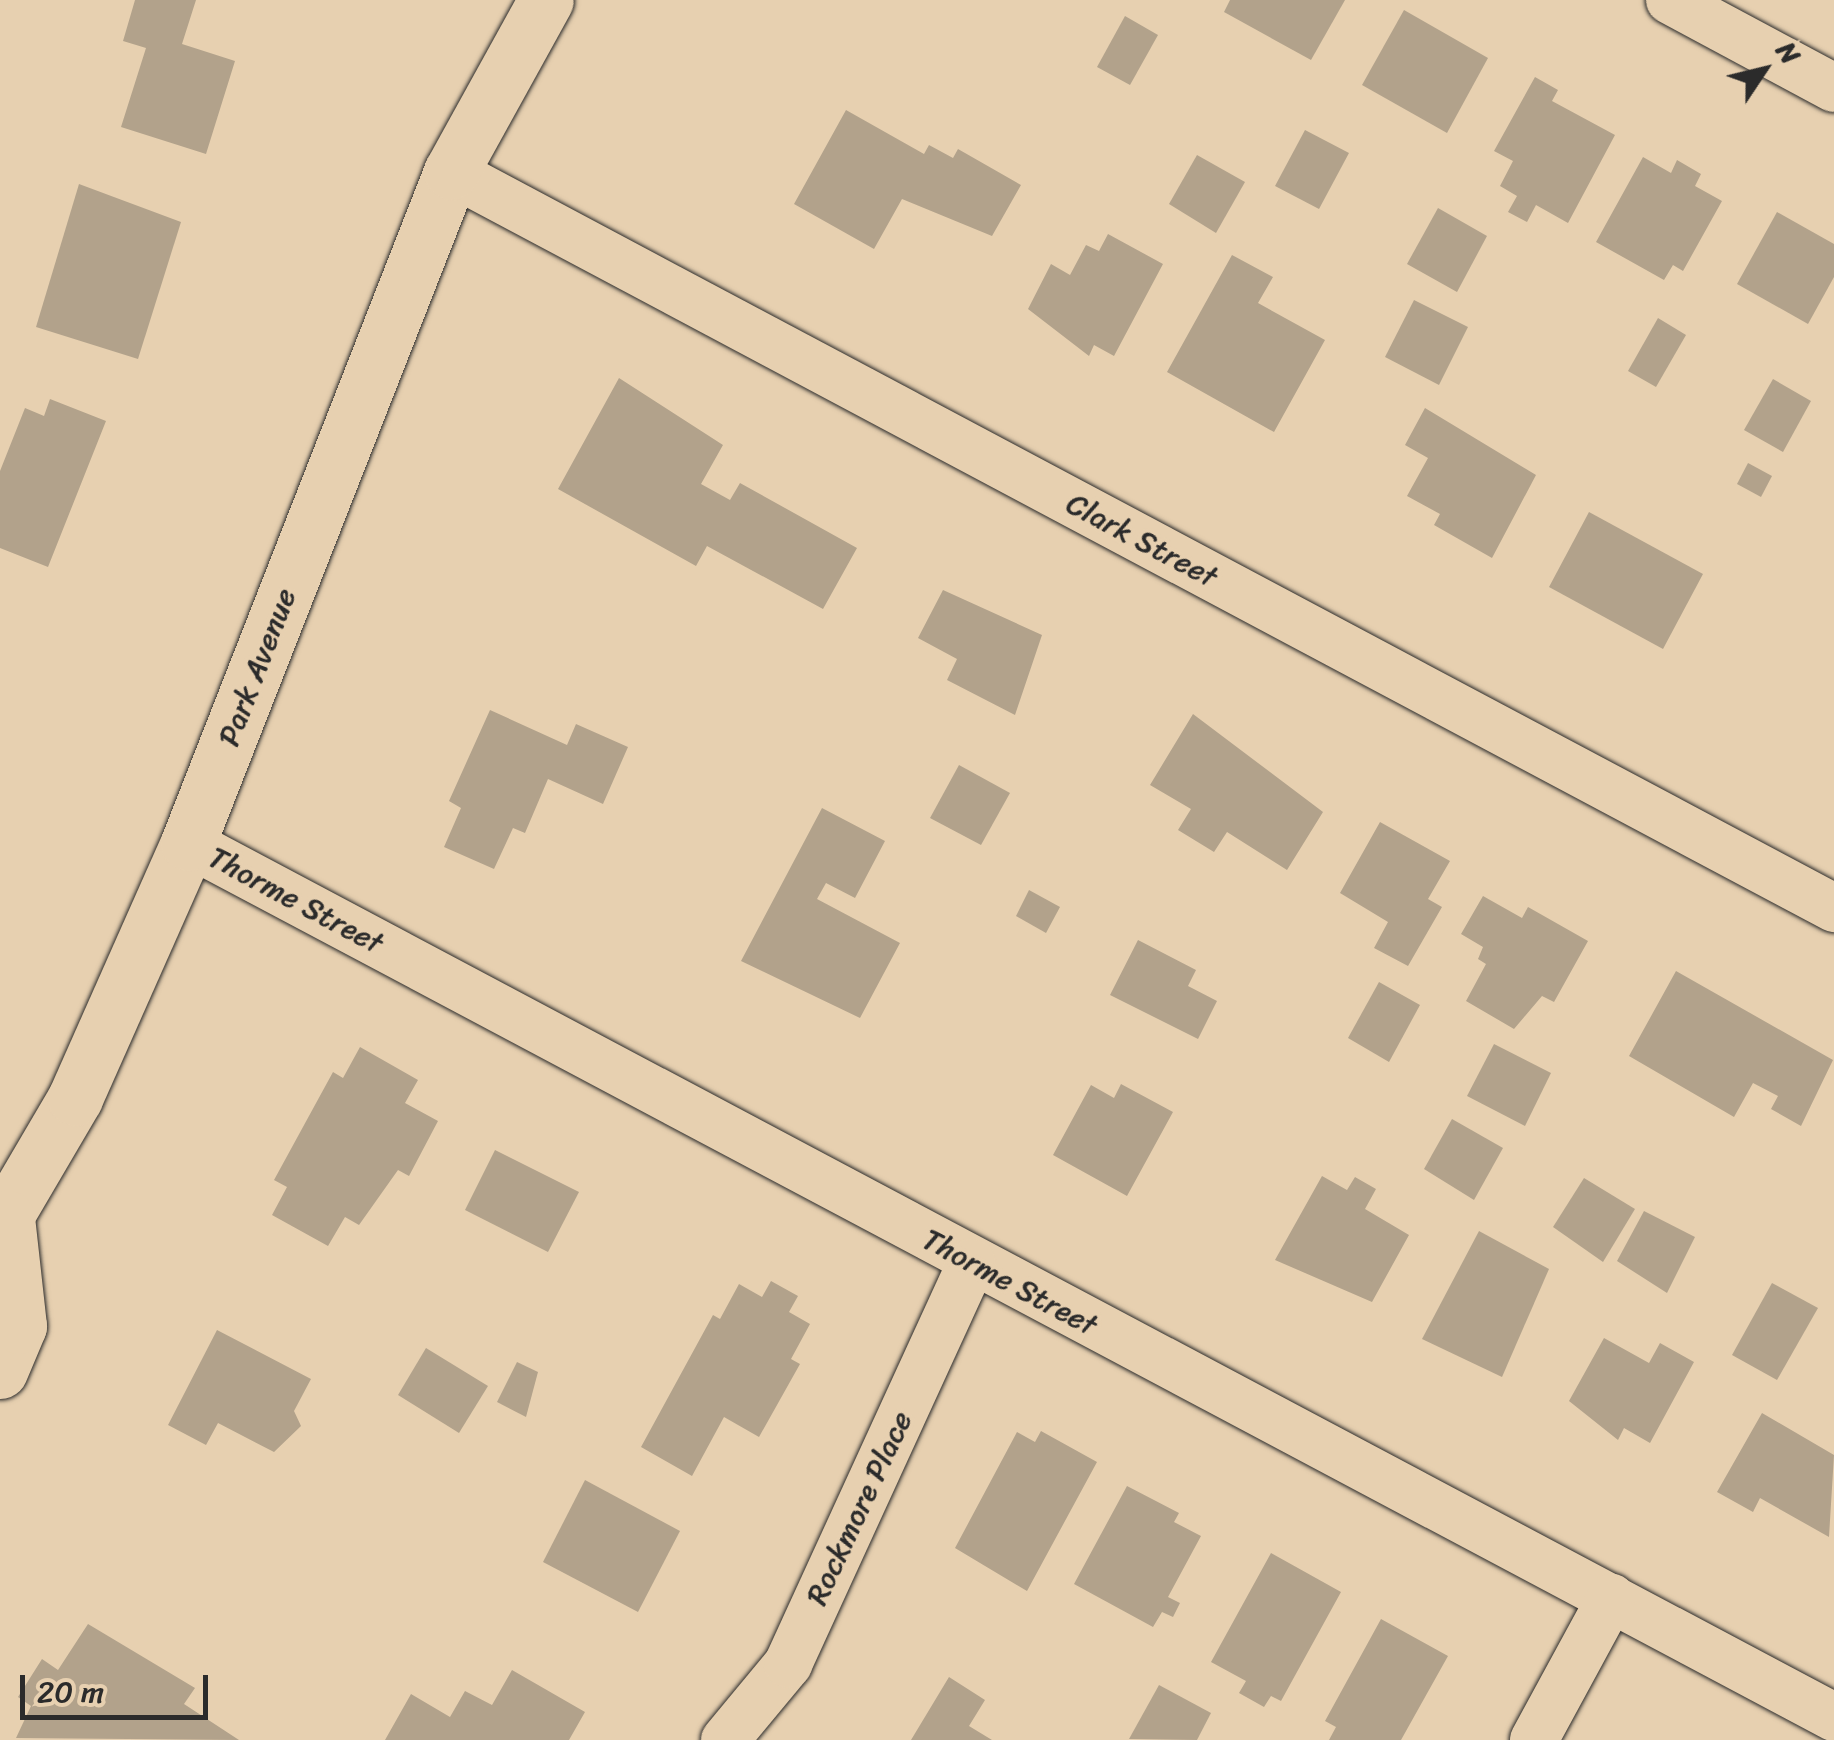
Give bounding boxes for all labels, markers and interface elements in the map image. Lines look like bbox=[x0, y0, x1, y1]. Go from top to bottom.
north arrow bbox=[1714, 20, 1814, 120]
text: N bbox=[1763, 31, 1815, 75]
street label: Clark Street bbox=[1060, 485, 1224, 595]
street label: Park Avenue bbox=[211, 584, 303, 750]
street label: Thorme Street bbox=[202, 839, 390, 961]
street label: Thorme Street bbox=[916, 1221, 1104, 1343]
street label: Rockmore Place bbox=[798, 1406, 920, 1610]
scale bar bbox=[25, 1655, 212, 1717]
text: 20 m bbox=[37, 1665, 104, 1719]

